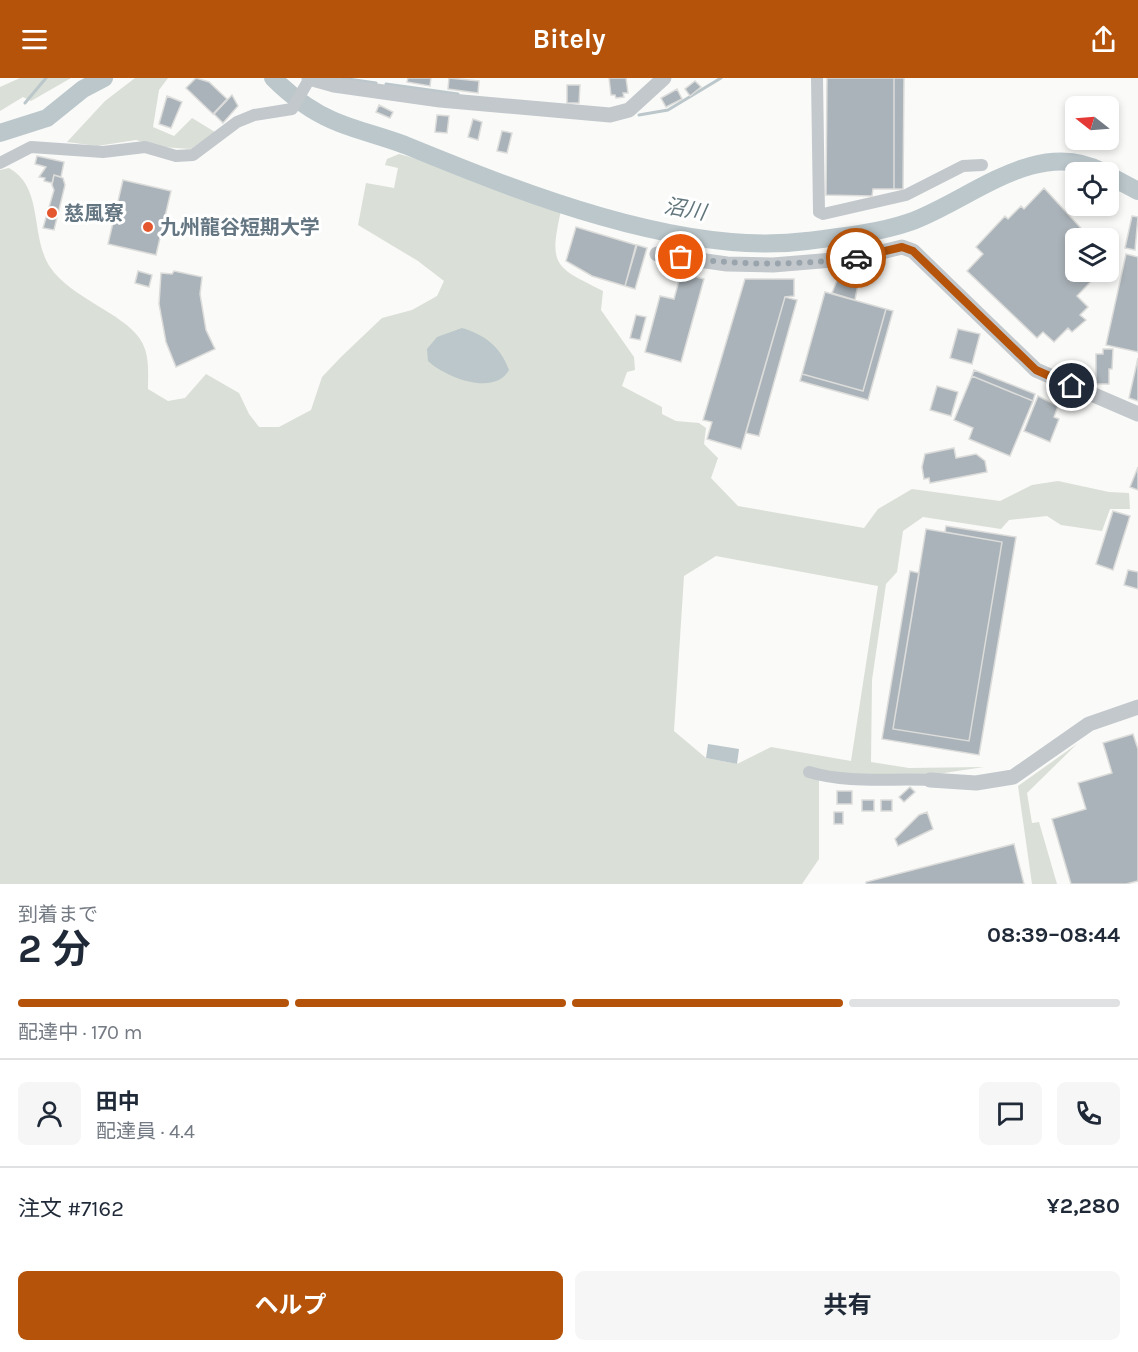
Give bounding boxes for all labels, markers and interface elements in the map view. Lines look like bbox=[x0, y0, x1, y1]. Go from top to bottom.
icon: menu bbox=[18, 23, 51, 56]
text: Bitely bbox=[532, 23, 606, 55]
icon: share bbox=[1087, 23, 1120, 56]
north arrow bbox=[1065, 96, 1119, 150]
map controls bbox=[1065, 96, 1119, 282]
button: locate bbox=[1065, 162, 1119, 216]
water label: 沼川 bbox=[662, 194, 710, 225]
place label: 慈風寮 bbox=[64, 202, 124, 225]
marker: 慈風寮 bbox=[45, 206, 59, 220]
place label: 九州龍谷短期大学 bbox=[160, 216, 320, 239]
marker: 九州龍谷短期大学 bbox=[141, 220, 155, 234]
courier bbox=[826, 228, 886, 288]
button: layers bbox=[1065, 228, 1119, 282]
pin bbox=[655, 231, 706, 282]
icon: bag bbox=[664, 240, 697, 273]
icon: car bbox=[840, 242, 873, 275]
pin bbox=[1046, 360, 1097, 411]
icon: home bbox=[1055, 369, 1088, 402]
text: 到着まで bbox=[18, 903, 98, 926]
text: 08:39–08:44 bbox=[987, 922, 1120, 948]
text: 2 分 bbox=[18, 926, 90, 972]
text: 配達中 · 170 m bbox=[18, 1021, 142, 1044]
button: person bbox=[18, 1082, 81, 1145]
button: chat bbox=[979, 1082, 1042, 1145]
button: phone bbox=[1057, 1082, 1120, 1145]
text: 田中 bbox=[96, 1089, 140, 1115]
text: 配達員 · 4.4 bbox=[96, 1120, 195, 1143]
text: ¥2,280 bbox=[1047, 1193, 1120, 1219]
text: 注文 #7162 bbox=[18, 1196, 124, 1222]
button: ヘルプ bbox=[18, 1271, 563, 1340]
button: 共有 bbox=[575, 1271, 1120, 1340]

